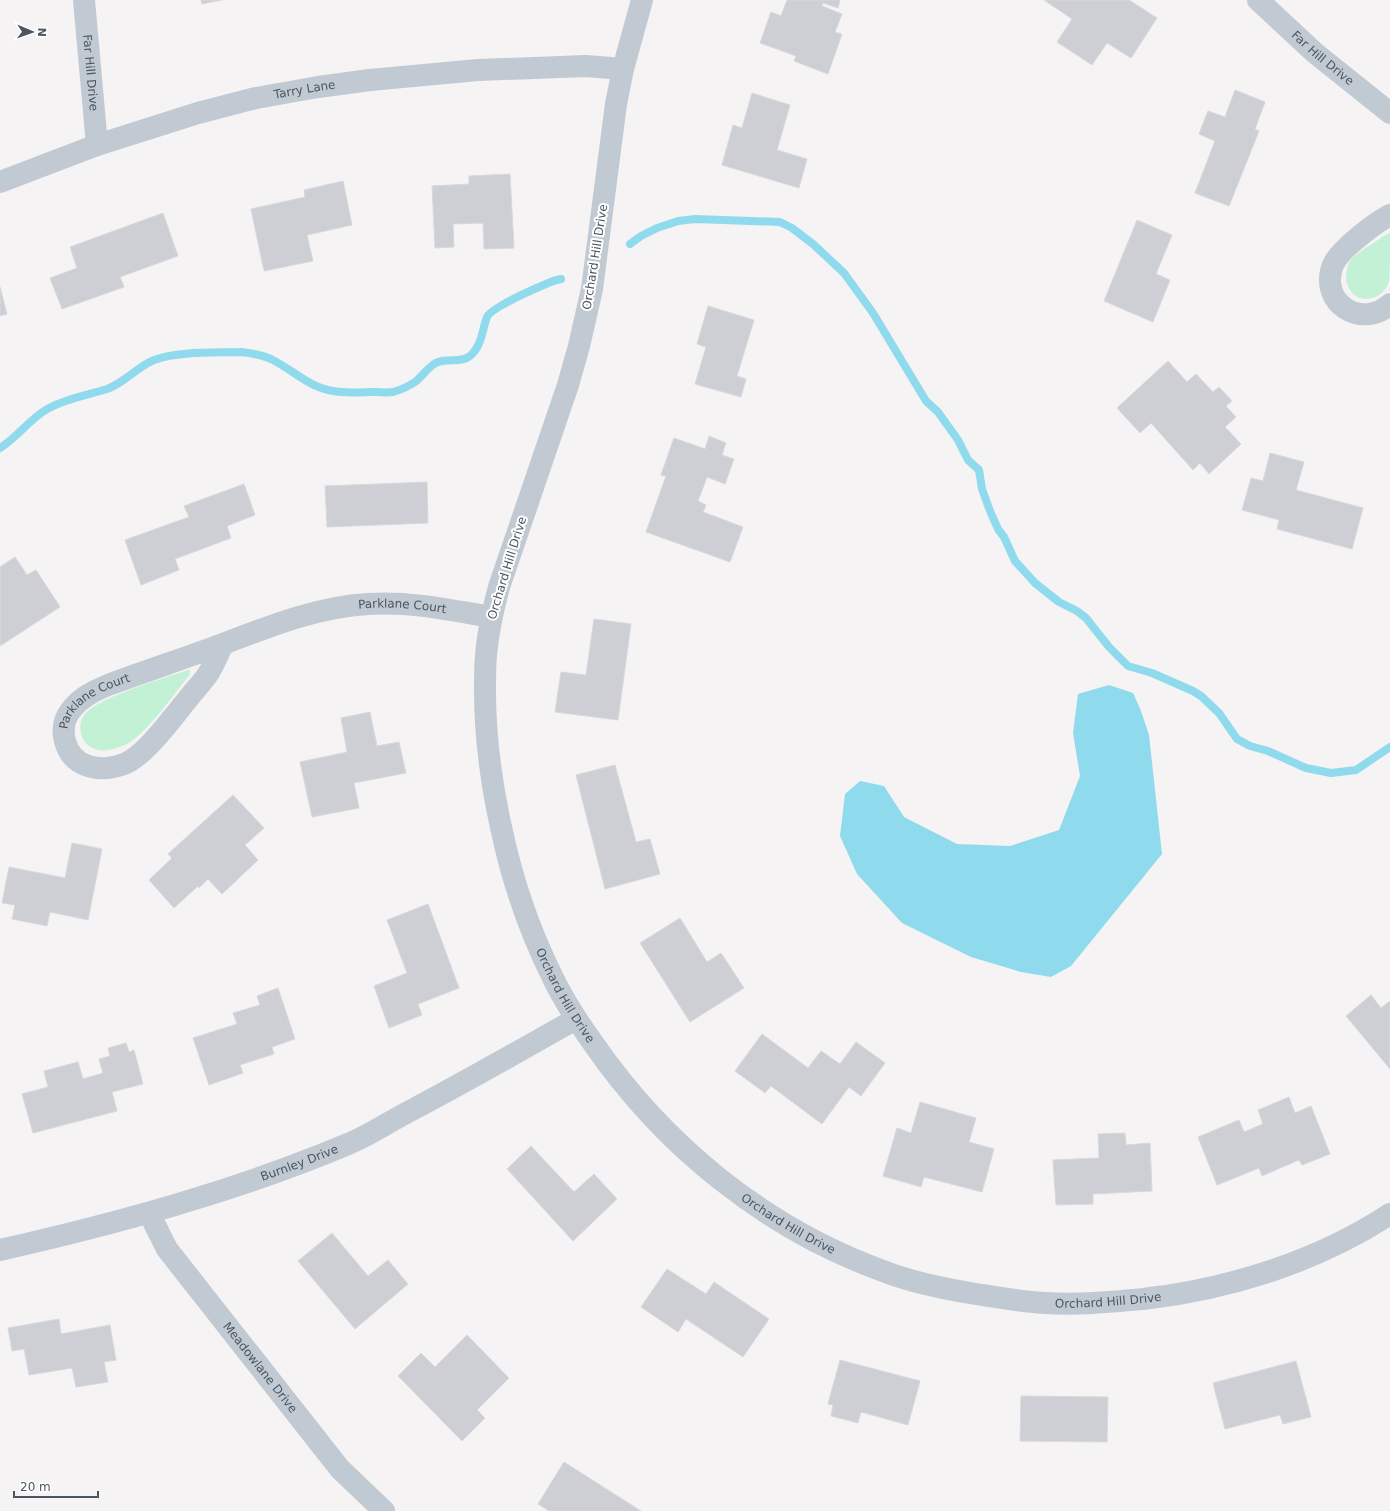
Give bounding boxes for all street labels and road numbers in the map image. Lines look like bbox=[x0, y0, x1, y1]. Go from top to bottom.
street label: Far Hill Drive bbox=[1289, 28, 1357, 88]
street label: Far Hill Drive bbox=[80, 34, 101, 112]
street label: Tarry Lane bbox=[272, 78, 336, 102]
street label: Orchard Hill Drive bbox=[580, 203, 610, 311]
street label: Orchard Hill Drive bbox=[485, 515, 529, 621]
street label: Parklane Court bbox=[358, 596, 448, 616]
street label: Parklane Court bbox=[57, 671, 132, 730]
street label: Orchard Hill Drive bbox=[533, 946, 598, 1045]
street label: Burnley Drive bbox=[259, 1142, 340, 1184]
street label: Orchard Hill Drive bbox=[739, 1191, 837, 1257]
street label: Orchard Hill Drive bbox=[1055, 1290, 1162, 1311]
street label: Meadowlane Drive bbox=[220, 1319, 300, 1416]

